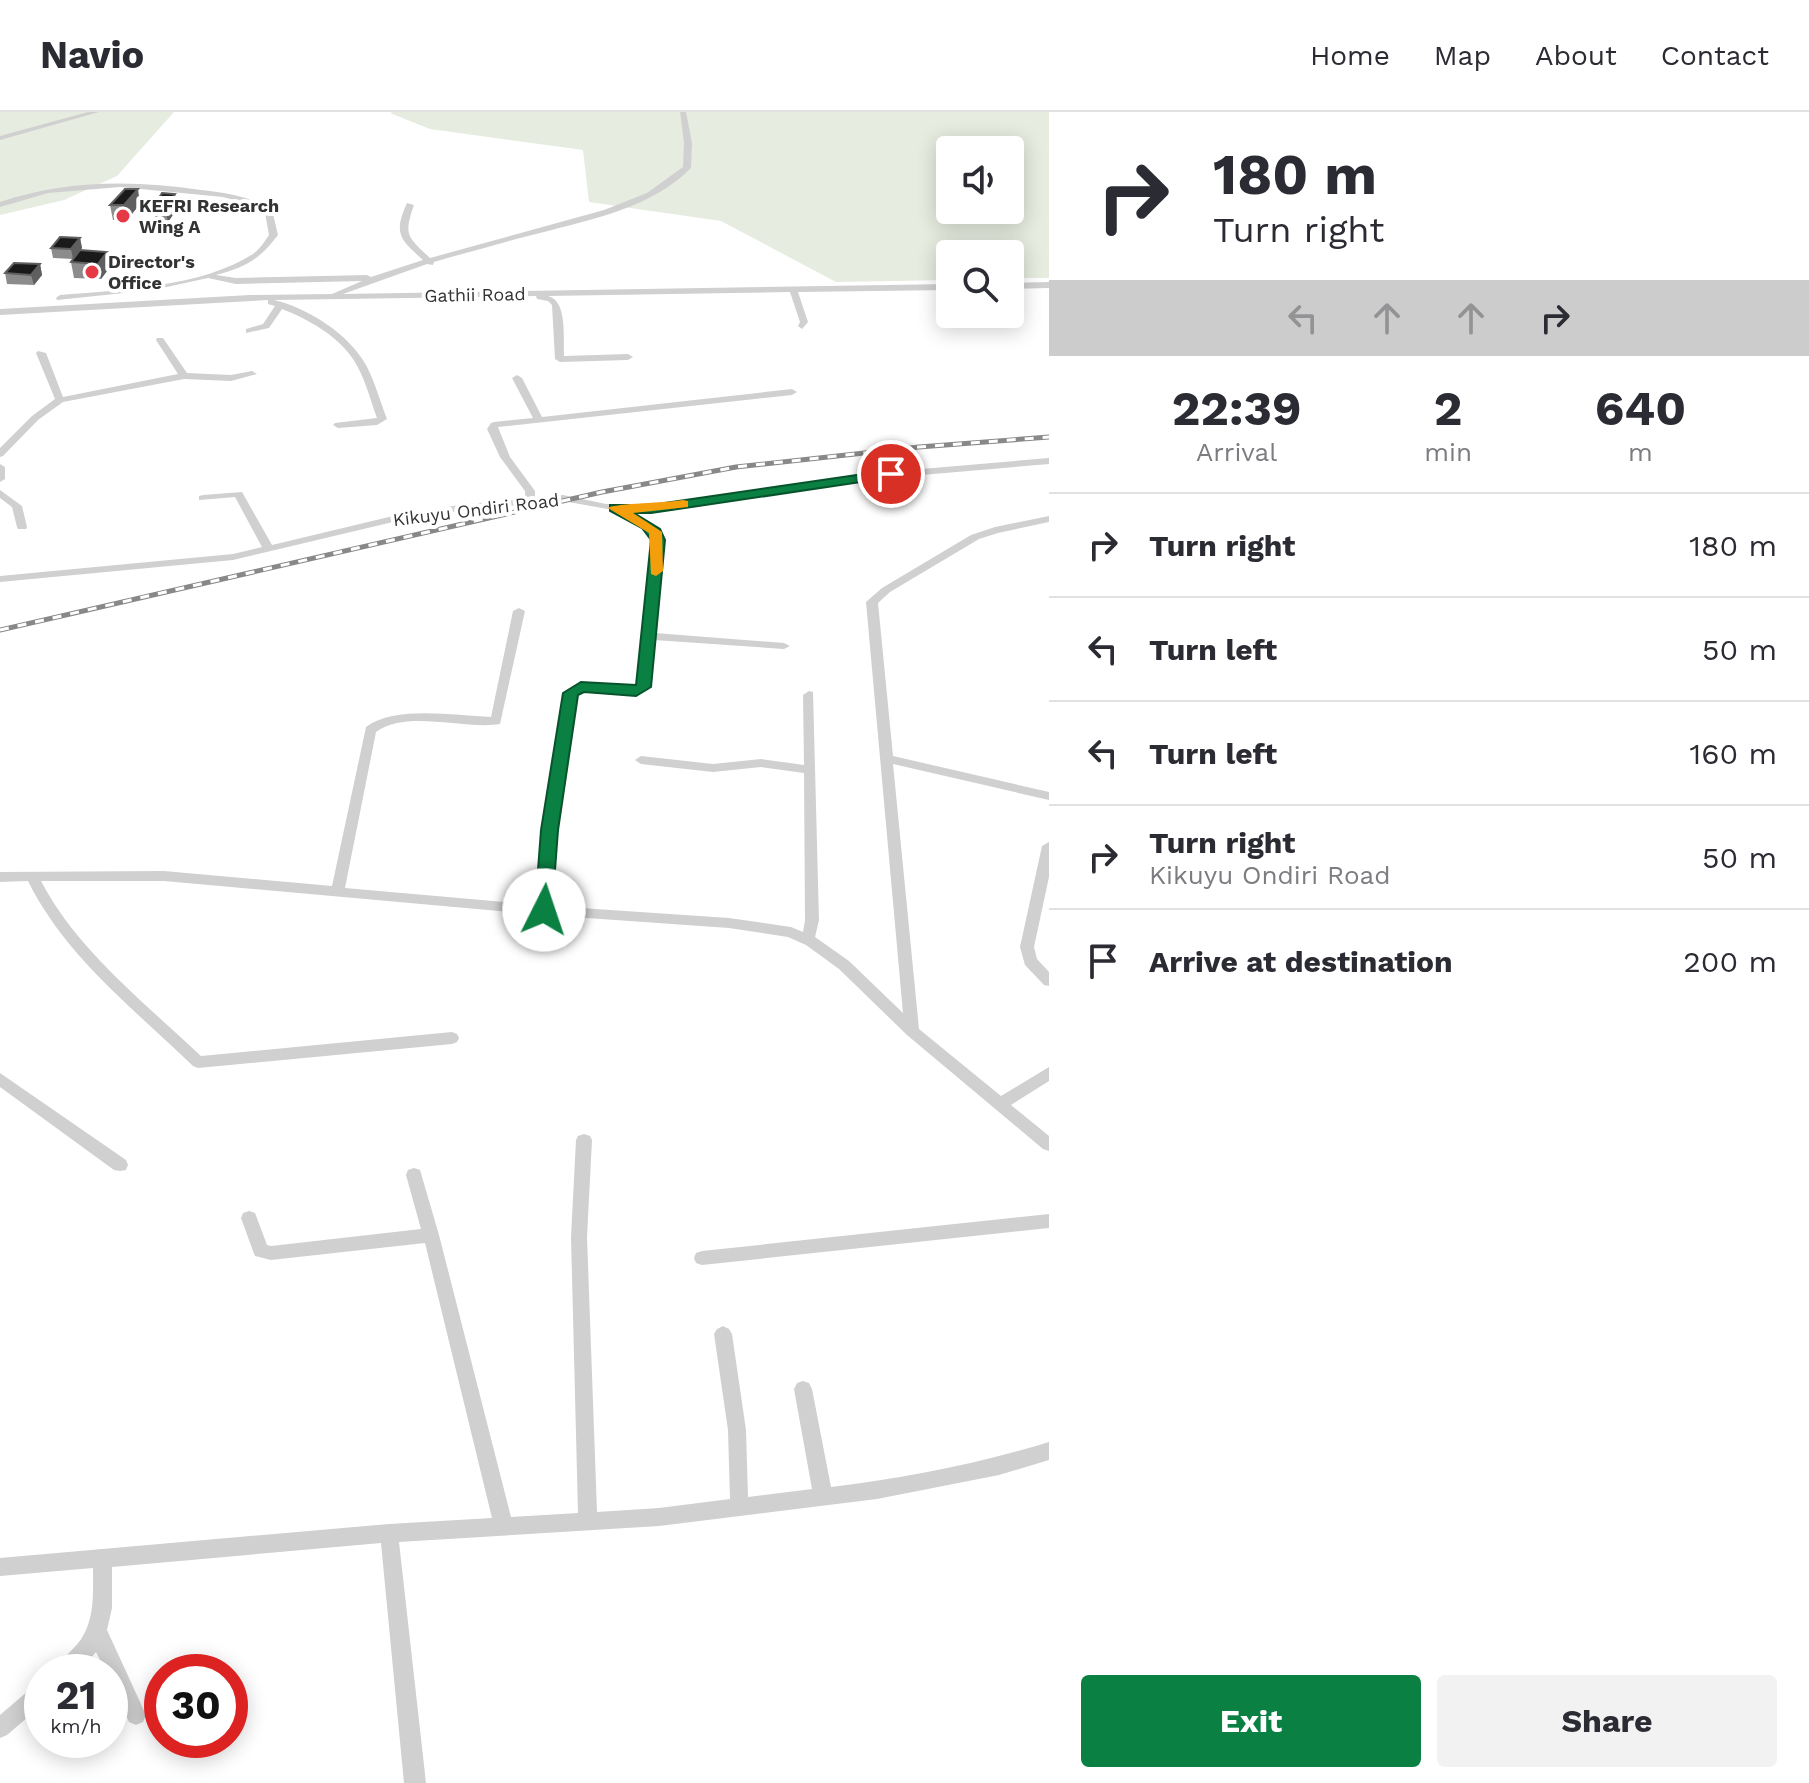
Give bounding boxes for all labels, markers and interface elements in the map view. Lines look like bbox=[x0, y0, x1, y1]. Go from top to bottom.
text: Navio bbox=[40, 33, 144, 77]
text: Home bbox=[1310, 39, 1390, 72]
text: Map bbox=[1434, 39, 1491, 72]
text: About bbox=[1535, 39, 1617, 72]
text: Contact bbox=[1661, 39, 1769, 72]
map controls bbox=[936, 136, 1024, 328]
button: sound bbox=[936, 136, 1024, 224]
text: 180 m bbox=[1213, 142, 1377, 208]
icon: right bbox=[1081, 144, 1185, 248]
place label: KEFRI Research Wing A bbox=[139, 195, 279, 237]
marker: KEFRI Research Wing A bbox=[114, 207, 132, 225]
text: Turn right bbox=[1213, 209, 1384, 251]
button: search bbox=[936, 240, 1024, 328]
place label: Director's Office bbox=[108, 251, 195, 293]
marker: Director's Office bbox=[83, 263, 101, 281]
street label: Gathii Road bbox=[424, 283, 526, 306]
icon: left bbox=[1281, 296, 1325, 340]
icon: ahead bbox=[1365, 296, 1409, 340]
icon: ahead bbox=[1449, 296, 1493, 340]
icon: right bbox=[1533, 296, 1577, 340]
text: 22:39 bbox=[1172, 380, 1301, 437]
text: 2 bbox=[1434, 380, 1462, 437]
text: 640 bbox=[1595, 380, 1686, 437]
text: Arrival bbox=[1196, 437, 1277, 467]
text: min bbox=[1424, 437, 1472, 467]
text: m bbox=[1628, 437, 1653, 467]
pin bbox=[857, 440, 925, 508]
icon: arrive bbox=[869, 452, 913, 496]
street label: Kikuyu Ondiri Road bbox=[392, 489, 560, 530]
icon: right bbox=[1081, 523, 1125, 567]
text: Turn right bbox=[1149, 528, 1295, 563]
text: 180 m bbox=[1689, 528, 1777, 563]
icon: left bbox=[1081, 627, 1125, 671]
text: Turn left bbox=[1149, 632, 1277, 667]
text: 50 m bbox=[1702, 632, 1777, 667]
icon: left bbox=[1081, 731, 1125, 775]
text: Turn left bbox=[1149, 736, 1277, 771]
text: 160 m bbox=[1690, 736, 1777, 771]
text: Turn right bbox=[1149, 825, 1295, 860]
icon: right bbox=[1081, 835, 1125, 879]
text: 50 m bbox=[1702, 840, 1777, 875]
text: Kikuyu Ondiri Road bbox=[1149, 860, 1391, 890]
position arrow bbox=[502, 868, 586, 952]
icon: arrive bbox=[1081, 939, 1125, 983]
text: Arrive at destination bbox=[1149, 944, 1453, 979]
text: 200 m bbox=[1683, 944, 1777, 979]
speed limit sign: 30 bbox=[144, 1654, 248, 1758]
text: 21 bbox=[55, 1672, 97, 1719]
button: Exit bbox=[1081, 1675, 1421, 1767]
button: Share bbox=[1437, 1675, 1777, 1767]
text: km/h bbox=[50, 1714, 102, 1738]

